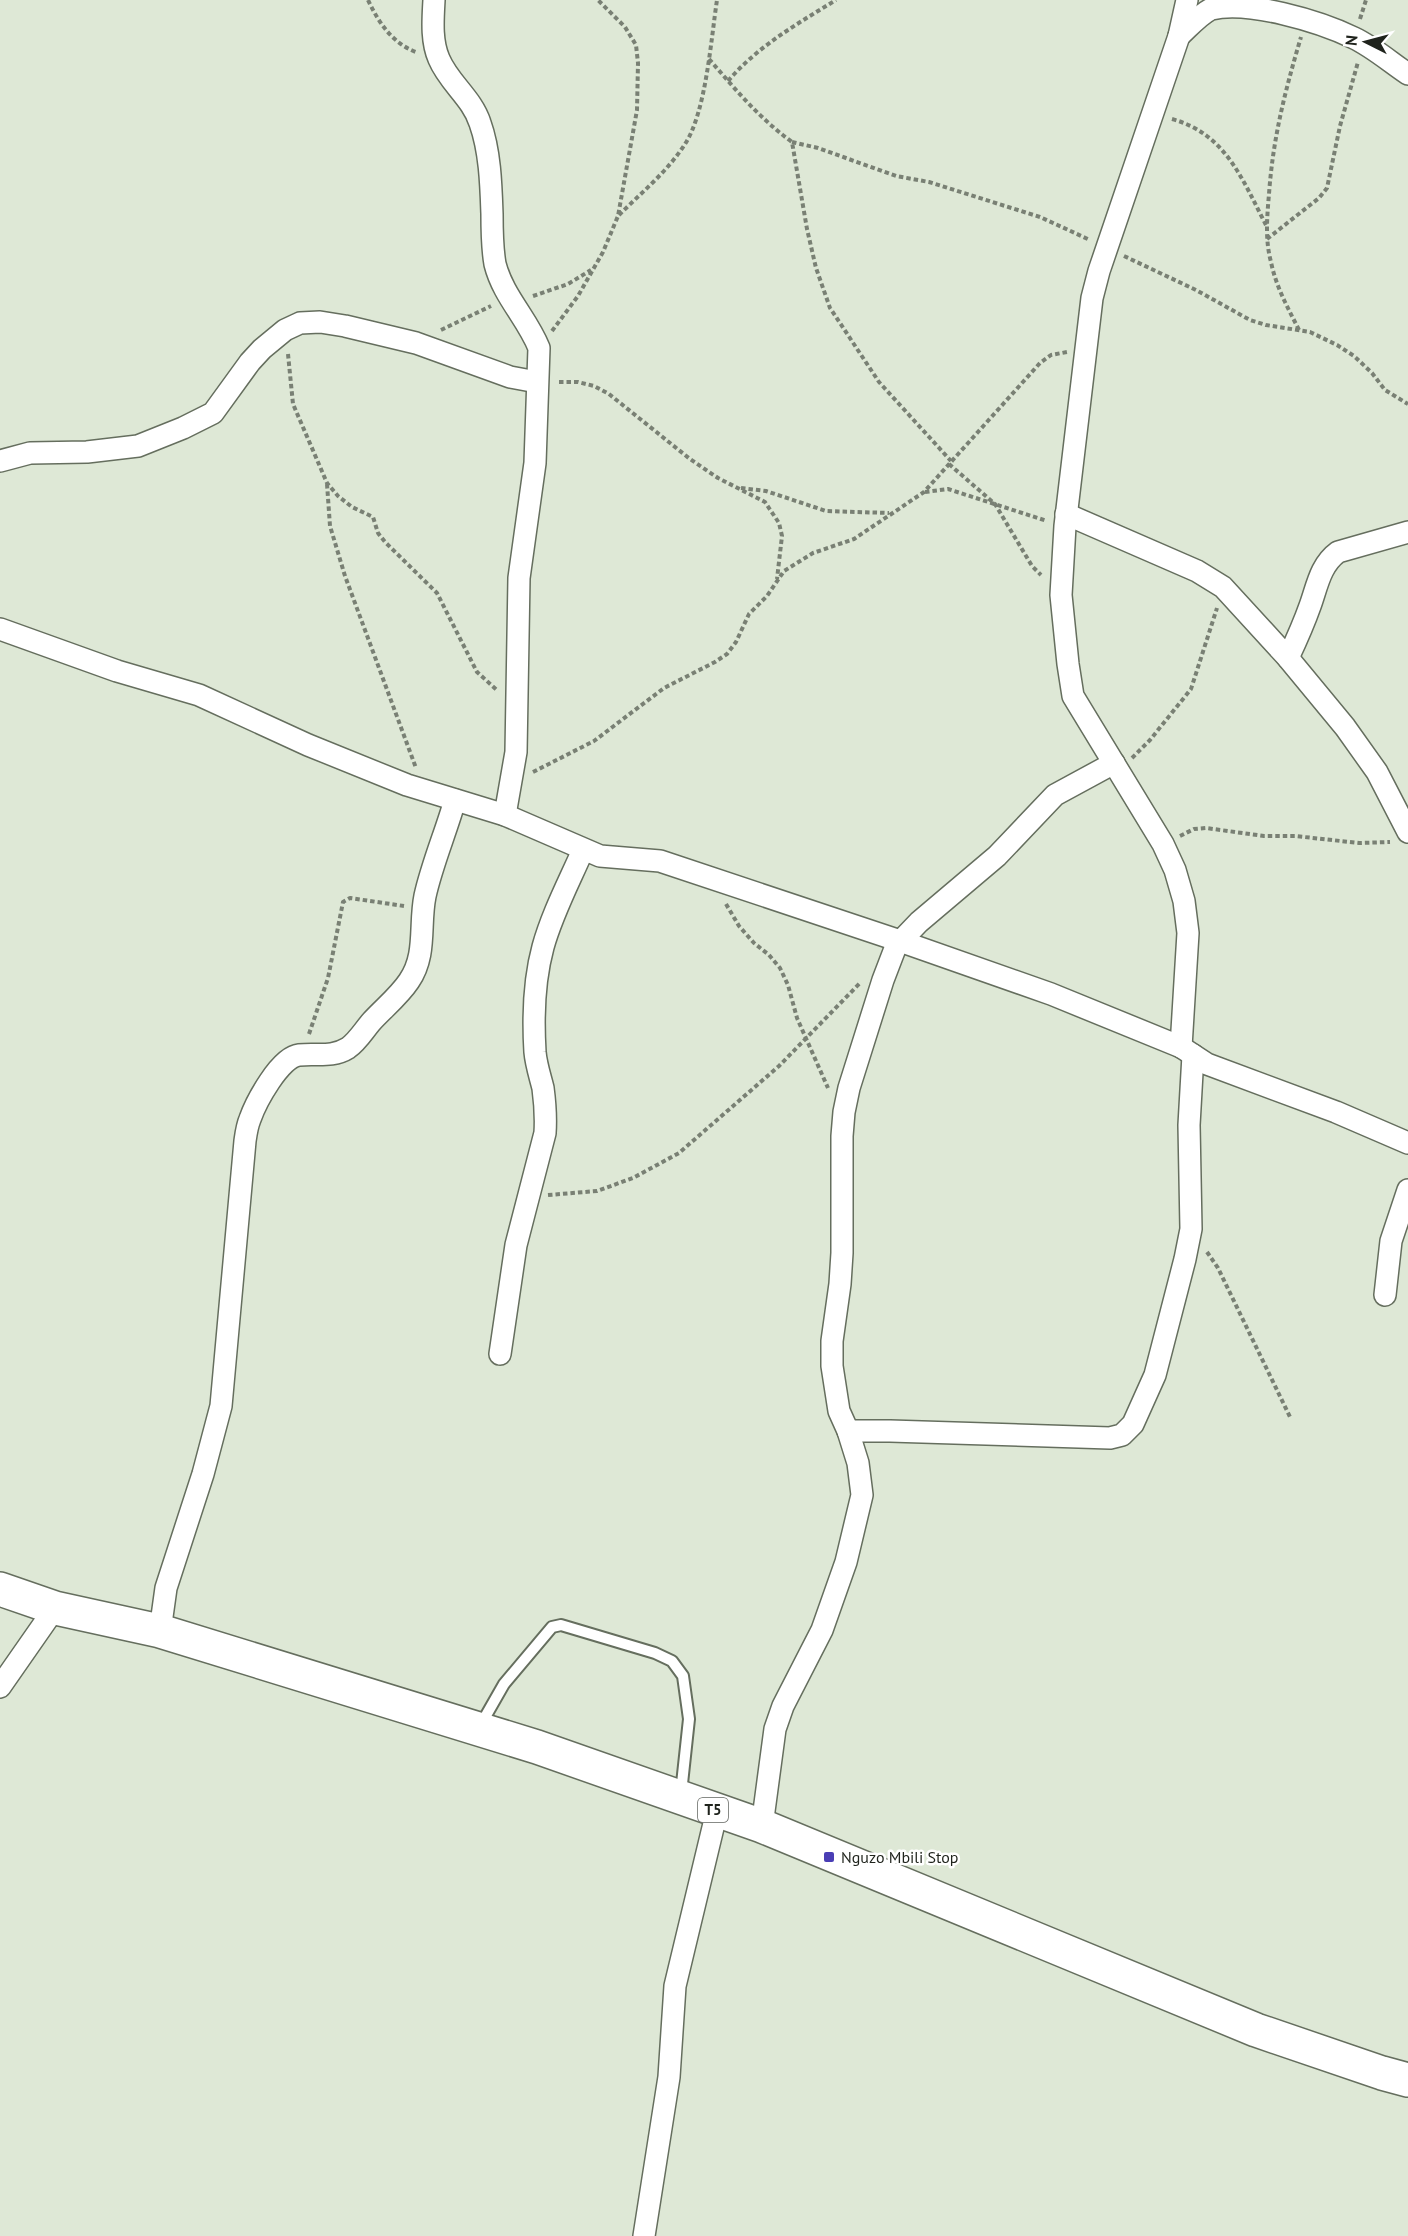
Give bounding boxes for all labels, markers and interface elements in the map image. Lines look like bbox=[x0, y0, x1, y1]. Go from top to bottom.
north arrow bbox=[1336, 12, 1396, 72]
text: N bbox=[1341, 34, 1362, 47]
road number: T5 bbox=[698, 1798, 728, 1822]
place label: Nguzo Mbili Stop bbox=[841, 1847, 959, 1867]
marker: Nguzo Mbili Stop bbox=[822, 1850, 836, 1864]

